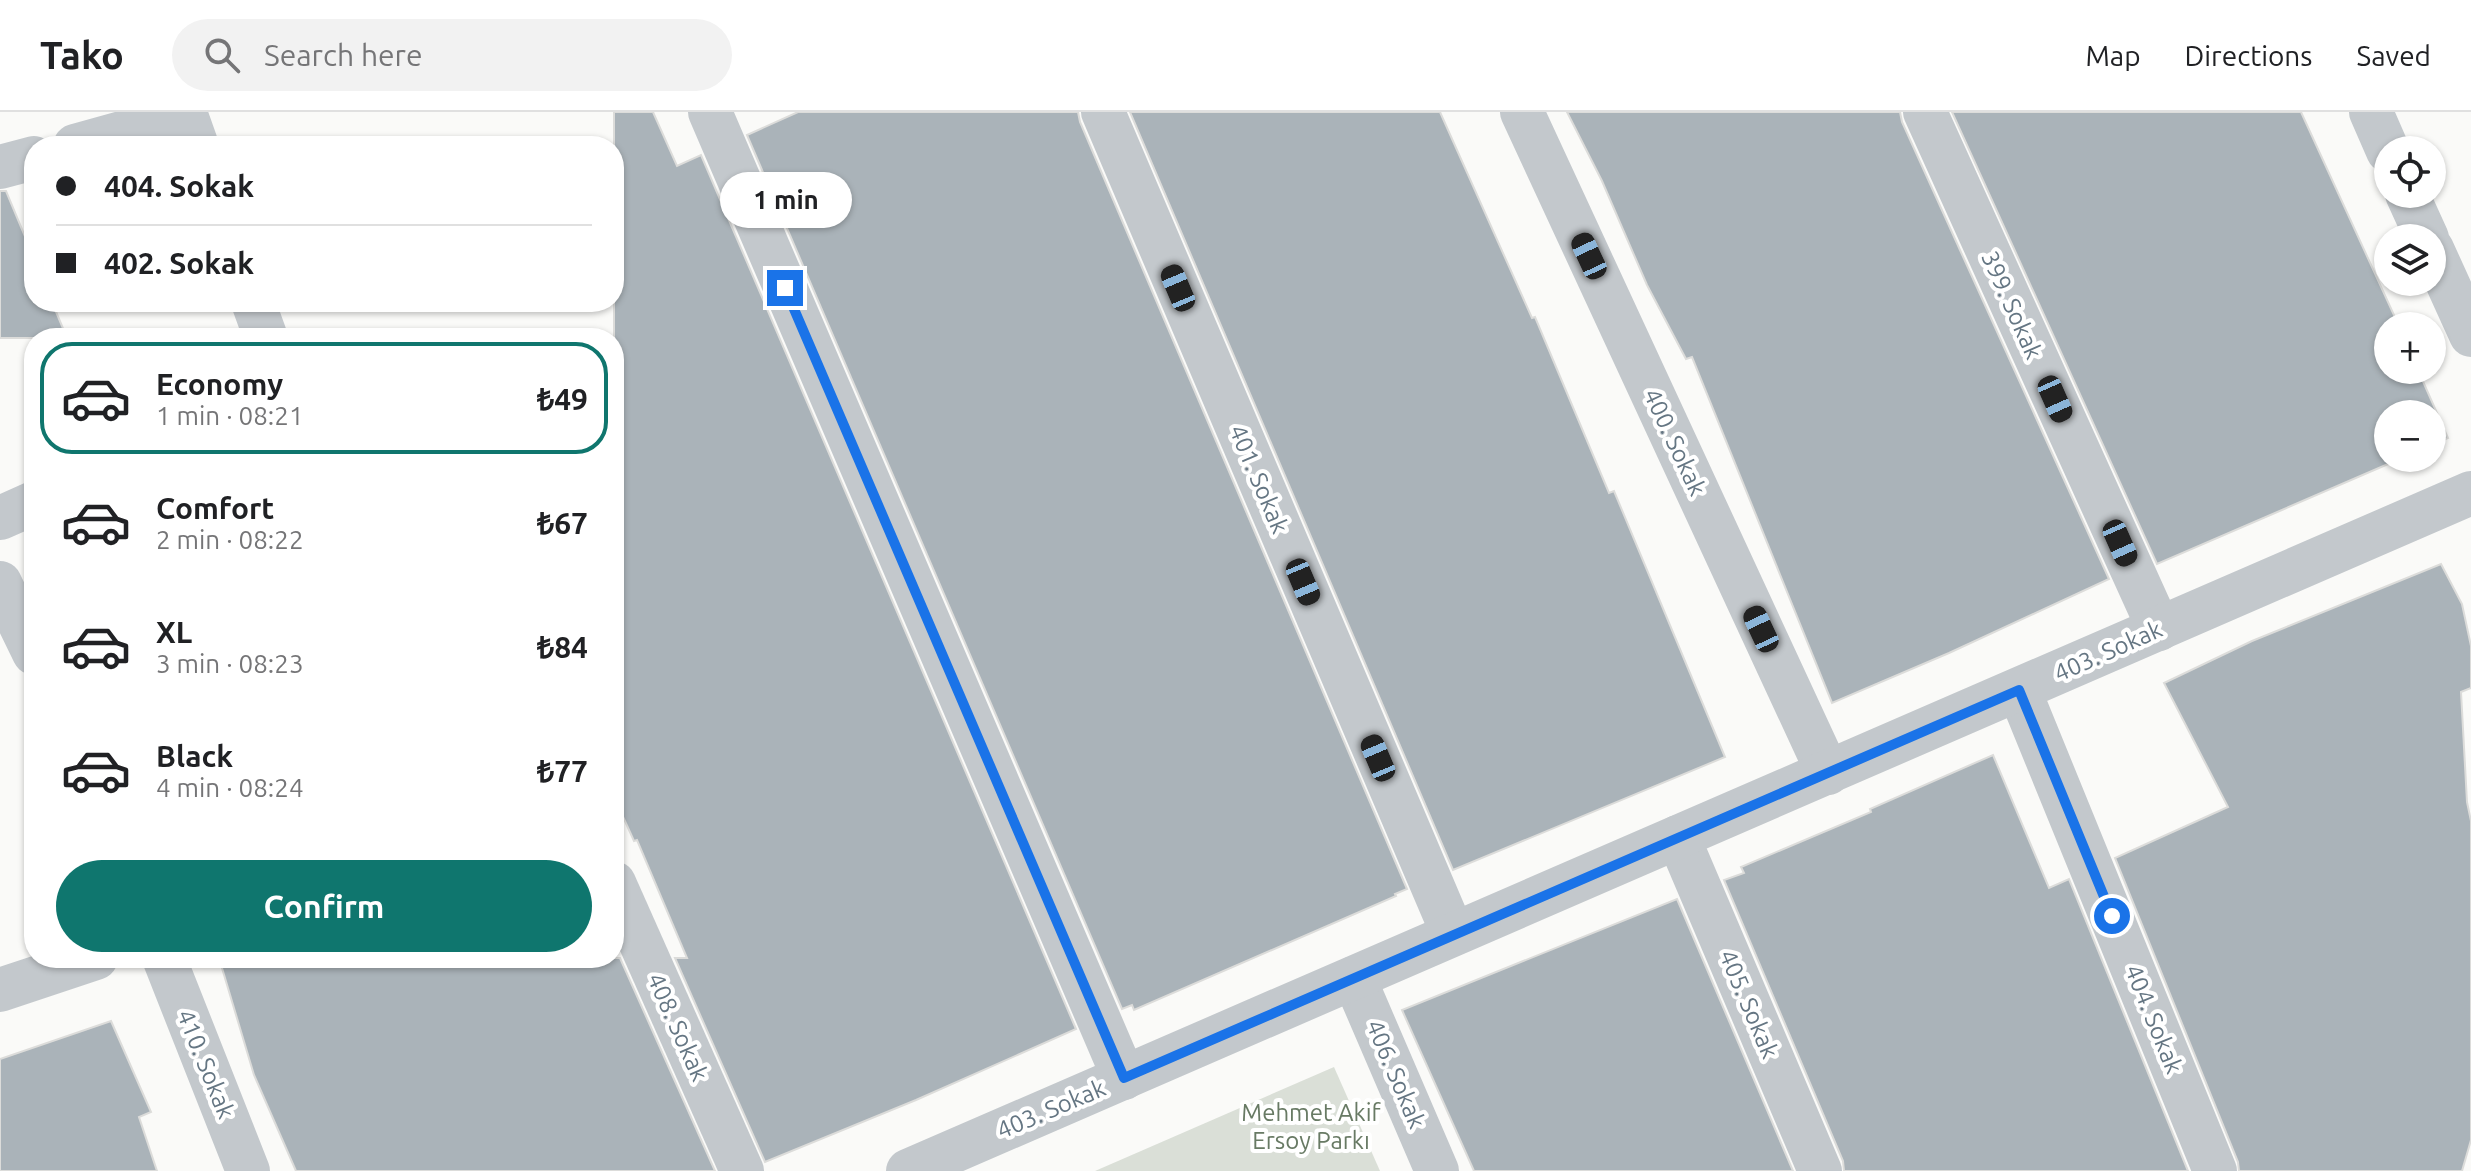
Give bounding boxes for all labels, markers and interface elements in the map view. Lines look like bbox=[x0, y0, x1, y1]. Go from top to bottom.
search box bbox=[172, 19, 732, 91]
icon: search bbox=[200, 33, 244, 77]
text: Tako bbox=[40, 34, 124, 76]
text: Search here bbox=[264, 38, 423, 72]
text: Map bbox=[2085, 40, 2141, 71]
text: Directions bbox=[2185, 40, 2312, 71]
text: Saved bbox=[2356, 40, 2431, 71]
map controls bbox=[2374, 136, 2446, 472]
button: locate bbox=[2374, 136, 2446, 208]
text: 404. Sokak bbox=[104, 169, 254, 203]
callout: 1 min bbox=[719, 172, 851, 228]
text: 1 min bbox=[753, 185, 819, 214]
button: layers bbox=[2374, 224, 2446, 296]
car bbox=[1568, 229, 1610, 283]
text: 402. Sokak bbox=[104, 246, 254, 280]
street label: 399. Sokak bbox=[1976, 247, 2048, 363]
car bbox=[1158, 261, 1198, 315]
route end bbox=[767, 270, 803, 306]
button: + bbox=[2374, 312, 2446, 384]
icon: car bbox=[60, 362, 132, 434]
text: Economy bbox=[156, 367, 283, 401]
car bbox=[2034, 372, 2076, 426]
text: ₺49 bbox=[537, 382, 588, 416]
street label: 400. Sokak bbox=[1638, 384, 1712, 500]
button: − bbox=[2374, 400, 2446, 472]
text: 1 min · 08:21 bbox=[156, 401, 304, 430]
street label: 401. Sokak bbox=[1224, 421, 1294, 537]
icon: car bbox=[60, 486, 132, 558]
text: Comfort bbox=[156, 491, 274, 525]
text: ₺67 bbox=[537, 506, 588, 540]
car bbox=[2099, 516, 2141, 570]
text: 2 min · 08:22 bbox=[156, 525, 304, 554]
car bbox=[1283, 555, 1323, 609]
car bbox=[1740, 602, 1782, 656]
icon: car bbox=[60, 610, 132, 682]
text: XL bbox=[156, 615, 192, 649]
street label: 403. Sokak bbox=[2050, 615, 2166, 687]
text: ₺84 bbox=[537, 630, 588, 664]
text: 3 min · 08:23 bbox=[156, 649, 304, 678]
car bbox=[1358, 731, 1398, 785]
icon: car bbox=[60, 734, 132, 806]
text: Black bbox=[156, 739, 233, 773]
text: ₺77 bbox=[537, 754, 588, 788]
text: 4 min · 08:24 bbox=[156, 773, 304, 802]
button: Confirm bbox=[56, 860, 592, 952]
route start bbox=[2094, 898, 2130, 934]
street label: 405. Sokak bbox=[1714, 946, 1784, 1062]
street label: 404. Sokak bbox=[2120, 961, 2188, 1077]
street label: 408. Sokak bbox=[642, 969, 714, 1085]
street label: 410. Sokak bbox=[172, 1006, 240, 1122]
street label: 406. Sokak bbox=[1361, 1016, 1431, 1132]
street label: 403. Sokak bbox=[993, 1074, 1109, 1144]
park label: Mehmet Akif Ersoy Parkı bbox=[1241, 1099, 1382, 1154]

